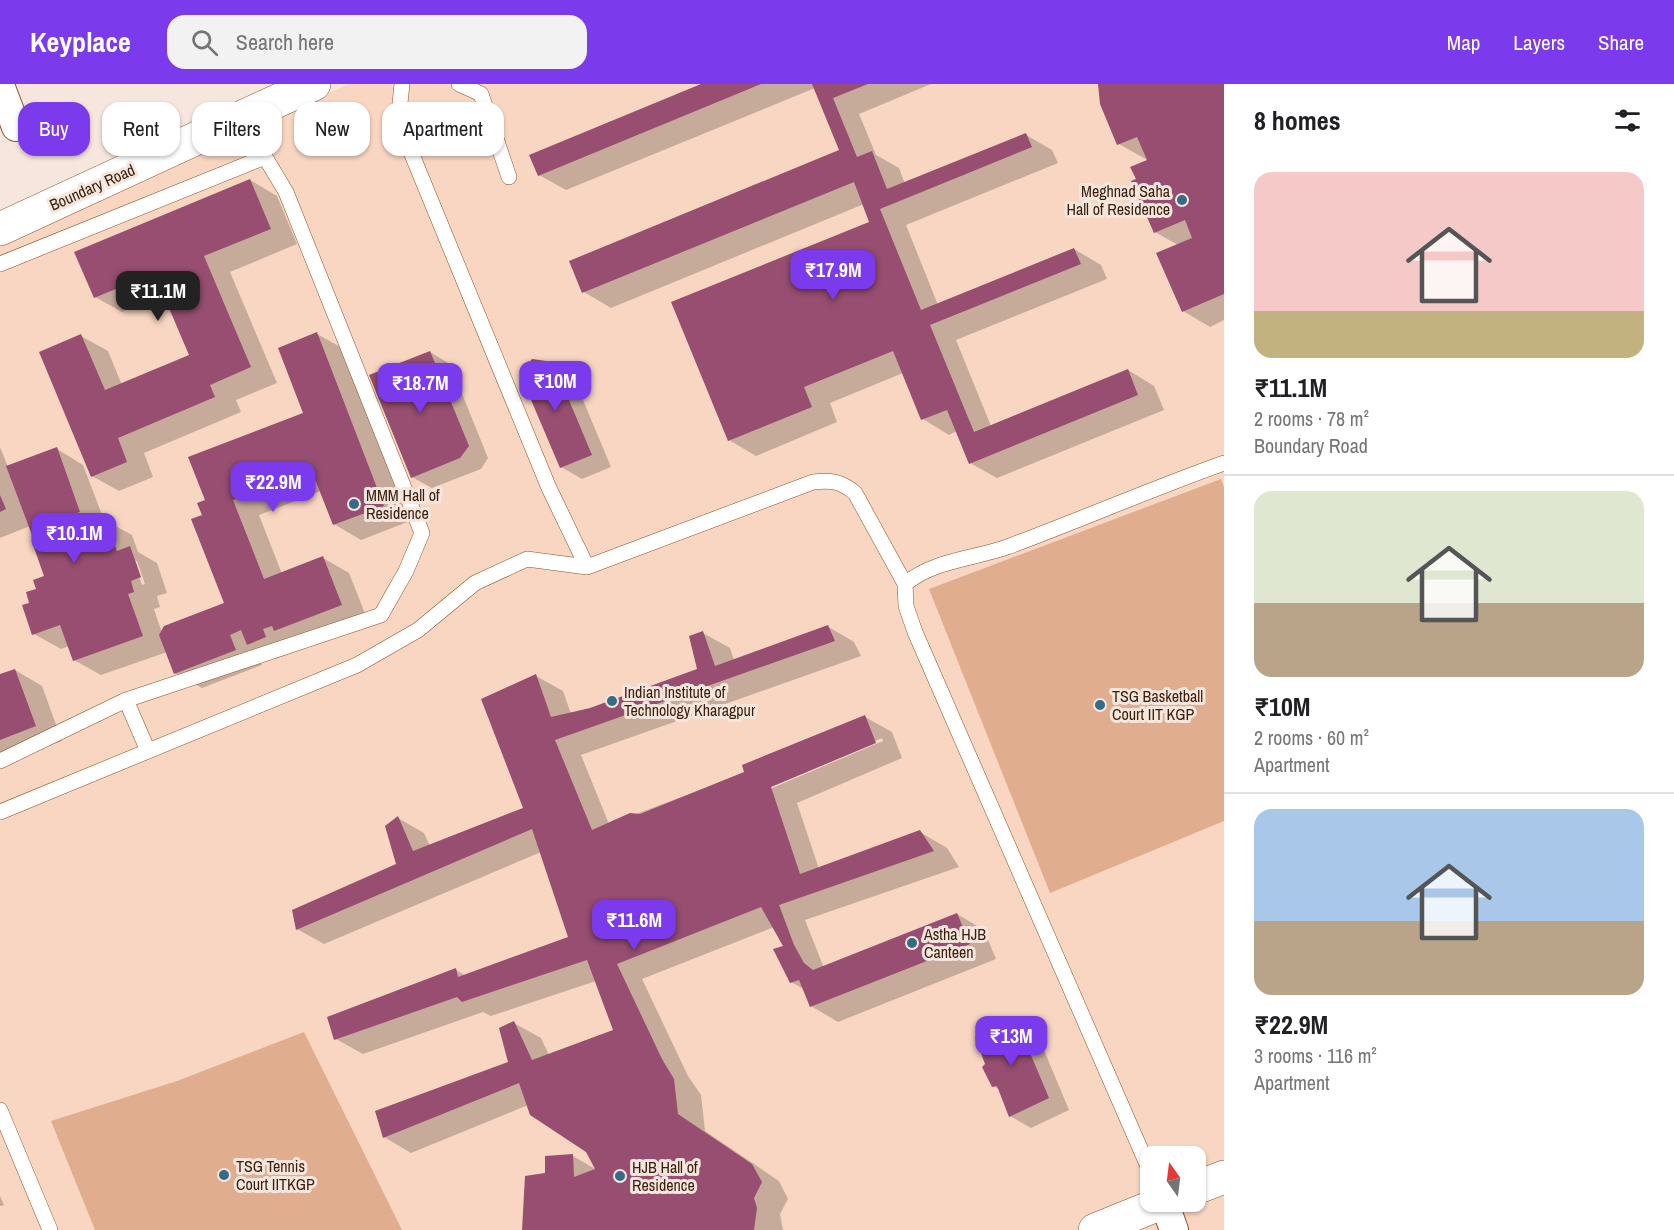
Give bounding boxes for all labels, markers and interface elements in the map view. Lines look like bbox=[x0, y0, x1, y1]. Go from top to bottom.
search box bbox=[167, 15, 587, 69]
text: Keyplace bbox=[30, 23, 131, 61]
icon: search bbox=[188, 26, 221, 59]
text: Search here bbox=[236, 27, 334, 57]
text: Map bbox=[1447, 28, 1480, 57]
text: Layers bbox=[1513, 28, 1565, 57]
text: Share bbox=[1598, 28, 1644, 57]
chip: Buy bbox=[18, 102, 90, 156]
chip: Rent bbox=[102, 102, 180, 156]
chip: Filters bbox=[192, 102, 282, 156]
chip: New bbox=[294, 102, 370, 156]
chip: Apartment bbox=[382, 102, 504, 156]
text: 8 homes bbox=[1254, 103, 1341, 138]
icon: filters bbox=[1611, 104, 1644, 137]
street label: Boundary Road bbox=[46, 158, 138, 216]
place label: Meghnad Saha Hall of Residence bbox=[1066, 180, 1171, 220]
marker: Meghnad Saha Hall of Residence bbox=[1175, 193, 1189, 207]
icon: home bbox=[1395, 211, 1503, 319]
pin: ₹17.9M bbox=[784, 250, 882, 301]
text: ₹17.9M bbox=[804, 256, 862, 283]
pin: ₹11.1M bbox=[109, 271, 207, 322]
text: ₹11.1M bbox=[130, 277, 186, 304]
pin: ₹10M bbox=[519, 361, 591, 412]
pin: ₹18.7M bbox=[371, 363, 469, 414]
text: ₹10M bbox=[533, 367, 577, 394]
text: ₹18.7M bbox=[391, 369, 449, 396]
text: ₹11.1M bbox=[1254, 370, 1327, 405]
text: 2 rooms · 78 m² bbox=[1254, 405, 1369, 432]
text: Boundary Road bbox=[1254, 432, 1368, 459]
pin: ₹22.9M bbox=[224, 462, 322, 513]
text: ₹22.9M bbox=[244, 468, 302, 495]
place label: MMM Hall of Residence bbox=[366, 484, 440, 524]
marker: MMM Hall of Residence bbox=[347, 497, 361, 511]
pin: ₹10.1M bbox=[25, 513, 123, 564]
text: ₹10.1M bbox=[45, 519, 103, 546]
icon: home bbox=[1395, 530, 1503, 638]
place label: Indian Institute of Technology Kharagpur bbox=[624, 681, 756, 721]
place label: TSG Basketball Court IIT KGP bbox=[1112, 685, 1203, 725]
text: ₹10M bbox=[1254, 689, 1311, 724]
marker: Indian Institute of Technology Kharagpur bbox=[605, 694, 619, 708]
marker: TSG Basketball Court IIT KGP bbox=[1093, 698, 1107, 712]
text: 2 rooms · 60 m² bbox=[1254, 724, 1369, 751]
text: Apartment bbox=[1254, 751, 1330, 778]
icon: home bbox=[1395, 848, 1503, 956]
pin: ₹11.6M bbox=[585, 900, 683, 951]
text: ₹11.6M bbox=[606, 906, 662, 933]
place label: Astha HJB Canteen bbox=[923, 923, 986, 963]
marker: Astha HJB Canteen bbox=[905, 936, 919, 950]
text: ₹22.9M bbox=[1254, 1007, 1328, 1042]
pin: ₹13M bbox=[975, 1016, 1047, 1067]
text: ₹13M bbox=[989, 1022, 1033, 1049]
text: 3 rooms · 116 m² bbox=[1254, 1042, 1377, 1069]
text: Apartment bbox=[1254, 1069, 1330, 1096]
north arrow bbox=[1140, 1146, 1206, 1212]
map controls bbox=[1140, 1146, 1206, 1212]
place label: TSG Tennis Court IITKGP bbox=[236, 1155, 315, 1195]
place label: HJB Hall of Residence bbox=[632, 1156, 698, 1196]
marker: TSG Tennis Court IITKGP bbox=[217, 1168, 231, 1182]
marker: HJB Hall of Residence bbox=[613, 1169, 627, 1183]

